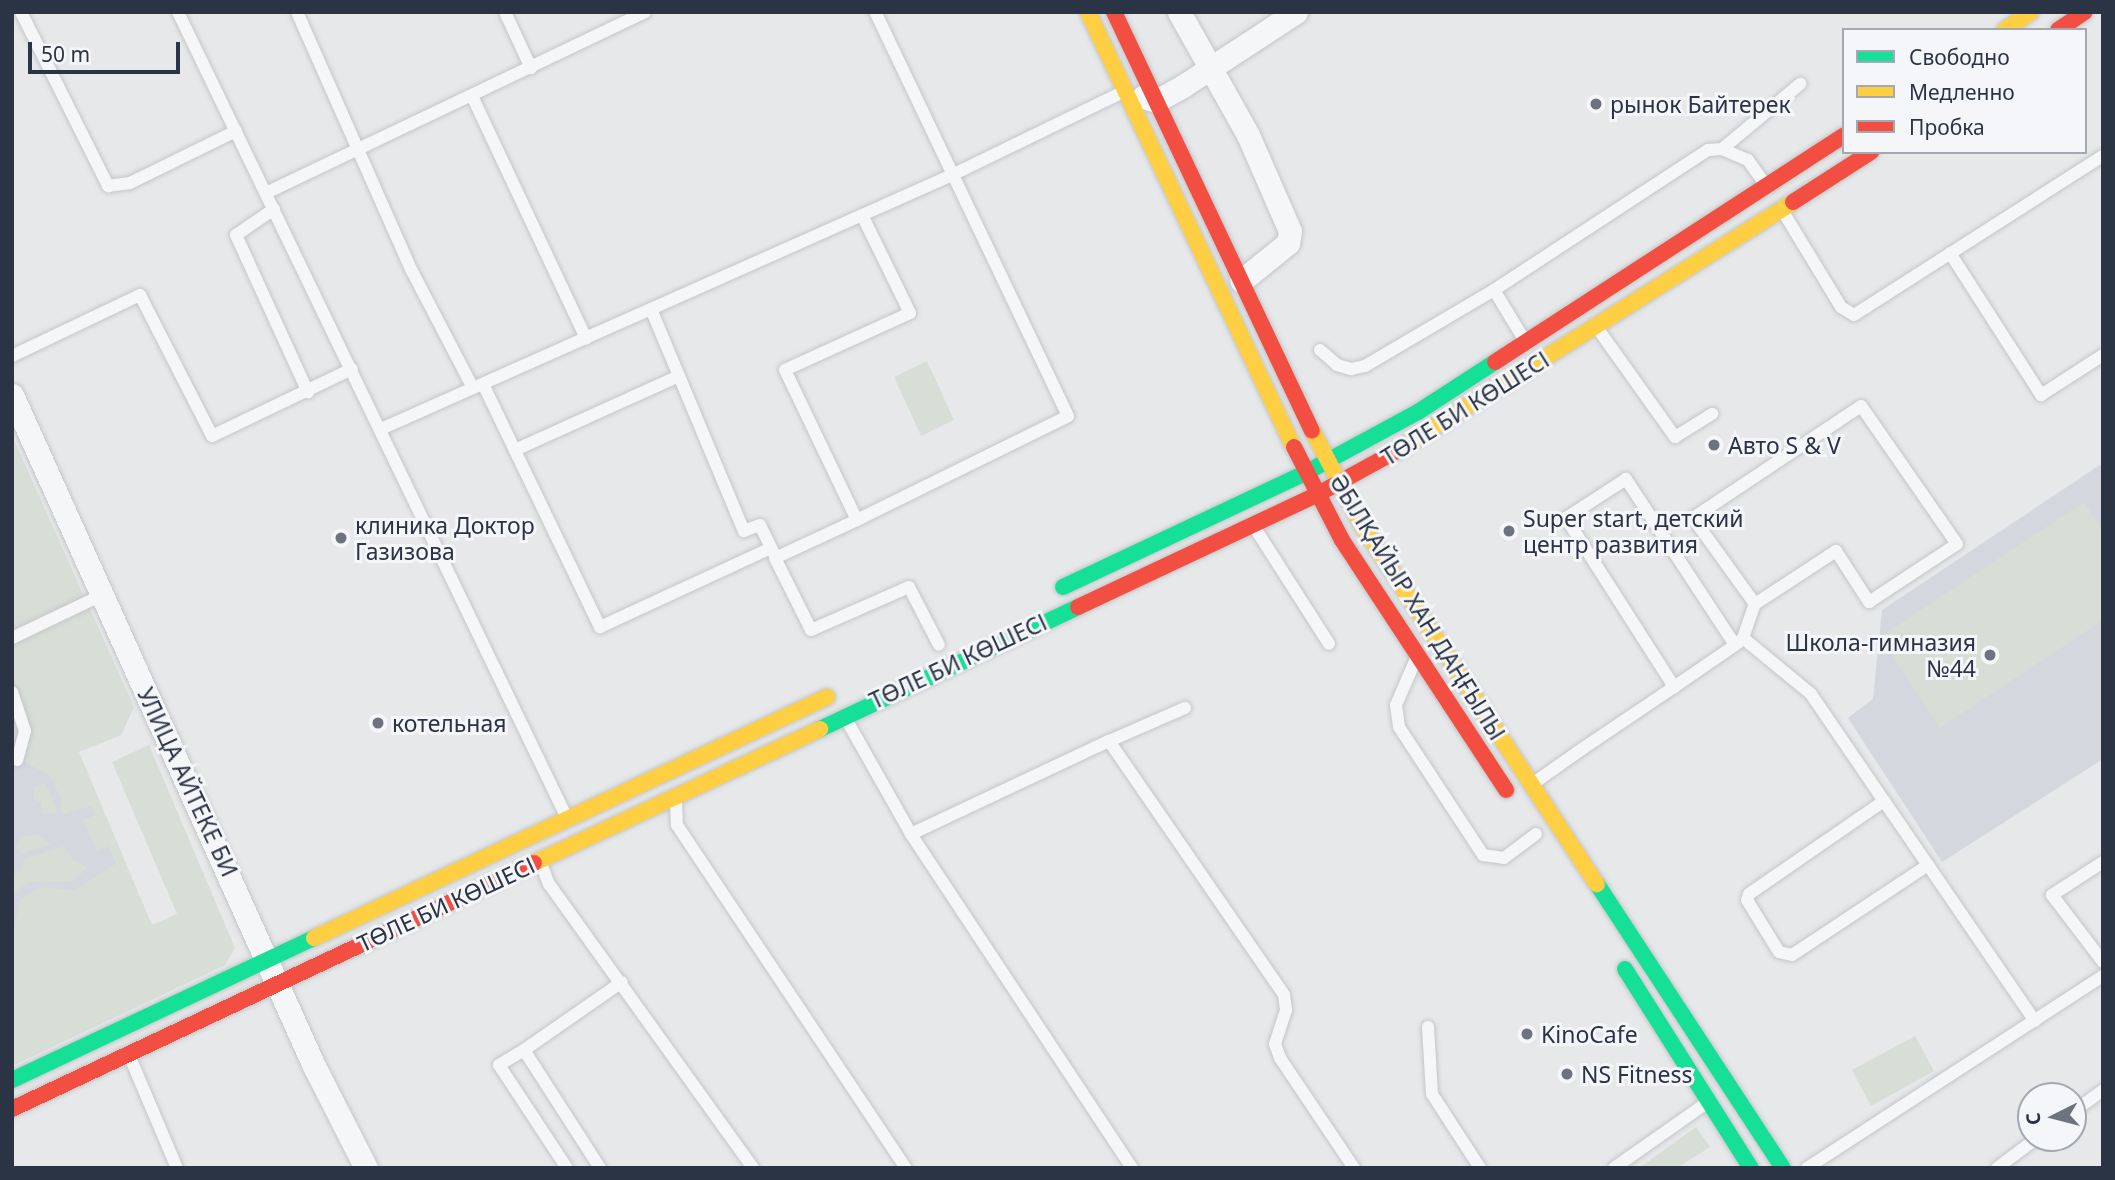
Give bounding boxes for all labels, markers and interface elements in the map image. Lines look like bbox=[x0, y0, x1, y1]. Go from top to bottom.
scale bar bbox=[32, 28, 184, 72]
legend bbox=[1842, 28, 2087, 154]
text: 50 m bbox=[41, 40, 90, 68]
text: Свободно bbox=[1909, 43, 2010, 71]
text: Медленно bbox=[1909, 78, 2015, 106]
place label: рынок Байтерек bbox=[1610, 90, 1791, 118]
marker: рынок Байтерек bbox=[1588, 96, 1604, 112]
text: Пробка bbox=[1909, 113, 1985, 141]
street label: ТӨЛЕ БИ КӨШЕСІ bbox=[1376, 345, 1554, 471]
place label: Авто S & V bbox=[1728, 431, 1841, 459]
marker: Авто S & V bbox=[1706, 437, 1722, 453]
street label: ӘБІЛҚАЙЫР ХАН ДАҢҒЫЛЫ bbox=[1325, 469, 1511, 745]
place label: Super start, детский центр развития bbox=[1523, 504, 1744, 558]
place label: клиника Доктор Газизова bbox=[355, 511, 535, 565]
marker: Super start, детский центр развития bbox=[1501, 523, 1517, 539]
marker: клиника Доктор Газизова bbox=[333, 530, 349, 546]
street label: ТӨЛЕ БИ КӨШЕСІ bbox=[865, 608, 1051, 714]
place label: Школа-гимназия №44 bbox=[1785, 628, 1976, 682]
marker: Школа-гимназия №44 bbox=[1982, 647, 1998, 663]
street label: УЛИЦА АЙТЕКЕ БИ bbox=[132, 683, 244, 881]
place label: котельная bbox=[392, 709, 507, 737]
marker: котельная bbox=[370, 715, 386, 731]
street label: ТӨЛЕ БИ КӨШЕСІ bbox=[353, 851, 539, 957]
place label: KinoCafe bbox=[1541, 1020, 1638, 1048]
marker: KinoCafe bbox=[1519, 1026, 1535, 1042]
place label: NS Fitness bbox=[1581, 1060, 1692, 1088]
marker: NS Fitness bbox=[1559, 1066, 1575, 1082]
north arrow bbox=[2017, 1082, 2087, 1152]
text: С bbox=[2020, 1112, 2047, 1126]

